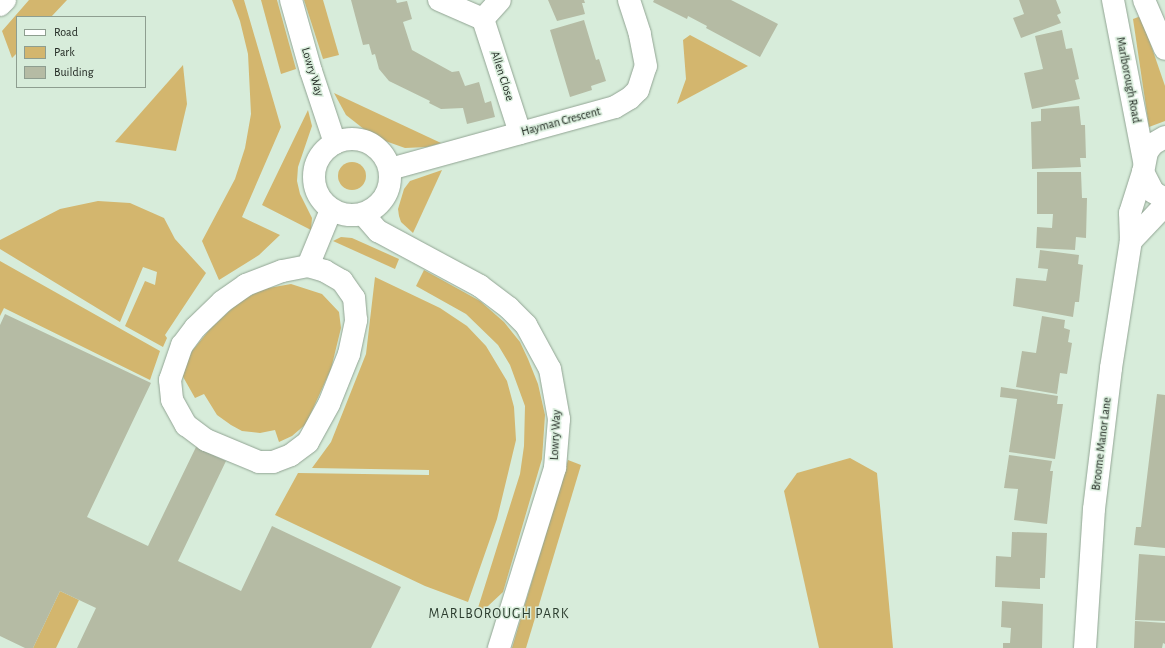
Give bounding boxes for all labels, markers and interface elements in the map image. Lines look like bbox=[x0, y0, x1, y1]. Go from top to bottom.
legend bbox=[16, 16, 146, 88]
text: Road bbox=[54, 26, 78, 38]
street label: Marlborough Road bbox=[1113, 36, 1143, 124]
text: Park bbox=[54, 46, 75, 58]
street label: Lowry Way bbox=[298, 46, 326, 98]
street label: Allen Close bbox=[487, 49, 517, 103]
text: Building bbox=[54, 66, 94, 78]
street label: Hayman Crescent bbox=[520, 104, 602, 140]
street label: Broome Manor Lane bbox=[1089, 397, 1115, 491]
street label: Lowry Way bbox=[547, 409, 565, 461]
district label: MARLBOROUGH PARK bbox=[429, 606, 569, 622]

